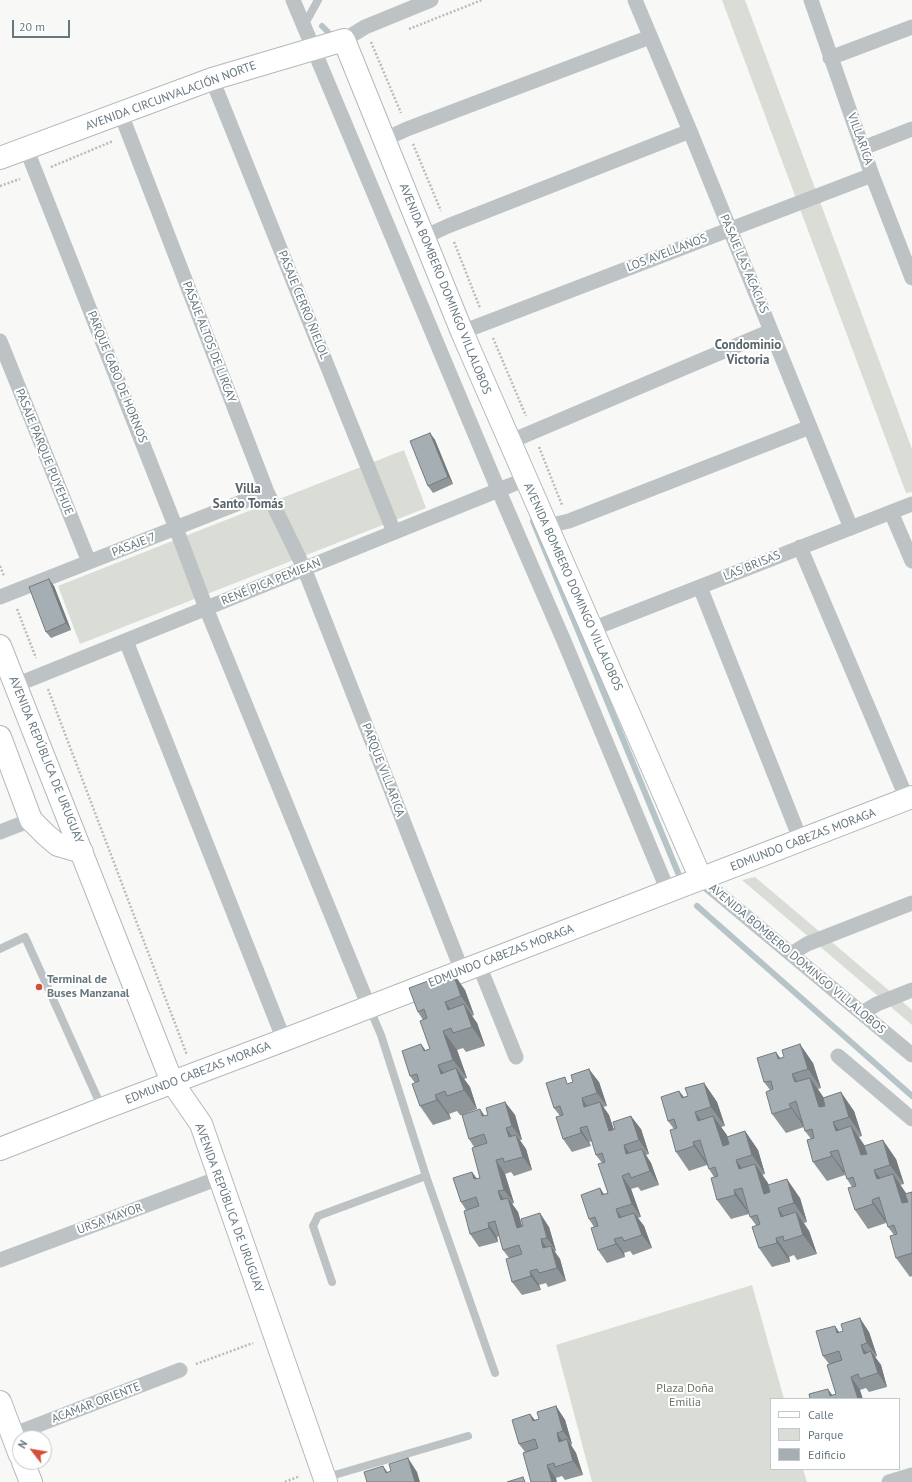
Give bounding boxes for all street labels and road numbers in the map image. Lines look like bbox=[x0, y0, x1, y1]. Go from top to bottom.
street label: AVENIDA CIRCUNVALACIÓN NORTE bbox=[84, 58, 258, 134]
street label: VILLARICA bbox=[844, 111, 876, 167]
street label: AVENIDA BOMBERO DOMINGO VILLALOBOS bbox=[396, 181, 494, 397]
street label: PASAJE LAS ACACIAS bbox=[717, 212, 771, 316]
street label: LOS AVELLANOS bbox=[625, 231, 709, 275]
street label: PASAJE CERRO ÑIELOL bbox=[275, 249, 331, 361]
street label: PASAJE ALTOS DE LIRCAY bbox=[179, 280, 239, 404]
street label: PARQUE CABO DE HORNOS bbox=[84, 309, 150, 445]
street label: PASAJE PARQUE PUYEHUE bbox=[12, 387, 76, 517]
street label: AVENIDA BOMBERO DOMINGO VILLALOBOS bbox=[520, 481, 626, 693]
street label: PASAJE 7 bbox=[110, 530, 158, 560]
street label: LAS BRISAS bbox=[721, 548, 783, 584]
street label: RENÉ PICA PEMJEAN bbox=[219, 555, 323, 609]
street label: AVENIDA REPÚBLICA DE URUGUAY bbox=[6, 674, 86, 846]
street label: PARQUE VILLARICA bbox=[358, 721, 408, 819]
street label: EDMUNDO CABEZAS MORAGA bbox=[728, 806, 878, 874]
street label: AVENIDA BOMBERO DOMINGO VILLALOBOS bbox=[706, 881, 888, 1037]
street label: EDMUNDO CABEZAS MORAGA bbox=[426, 922, 576, 990]
street label: EDMUNDO CABEZAS MORAGA bbox=[123, 1039, 273, 1107]
street label: AVENIDA REPÚBLICA DE URUGUAY bbox=[192, 1121, 266, 1295]
street label: URSA MAYOR bbox=[75, 1200, 145, 1238]
street label: ACAMAR ORIENTE bbox=[50, 1380, 142, 1426]

